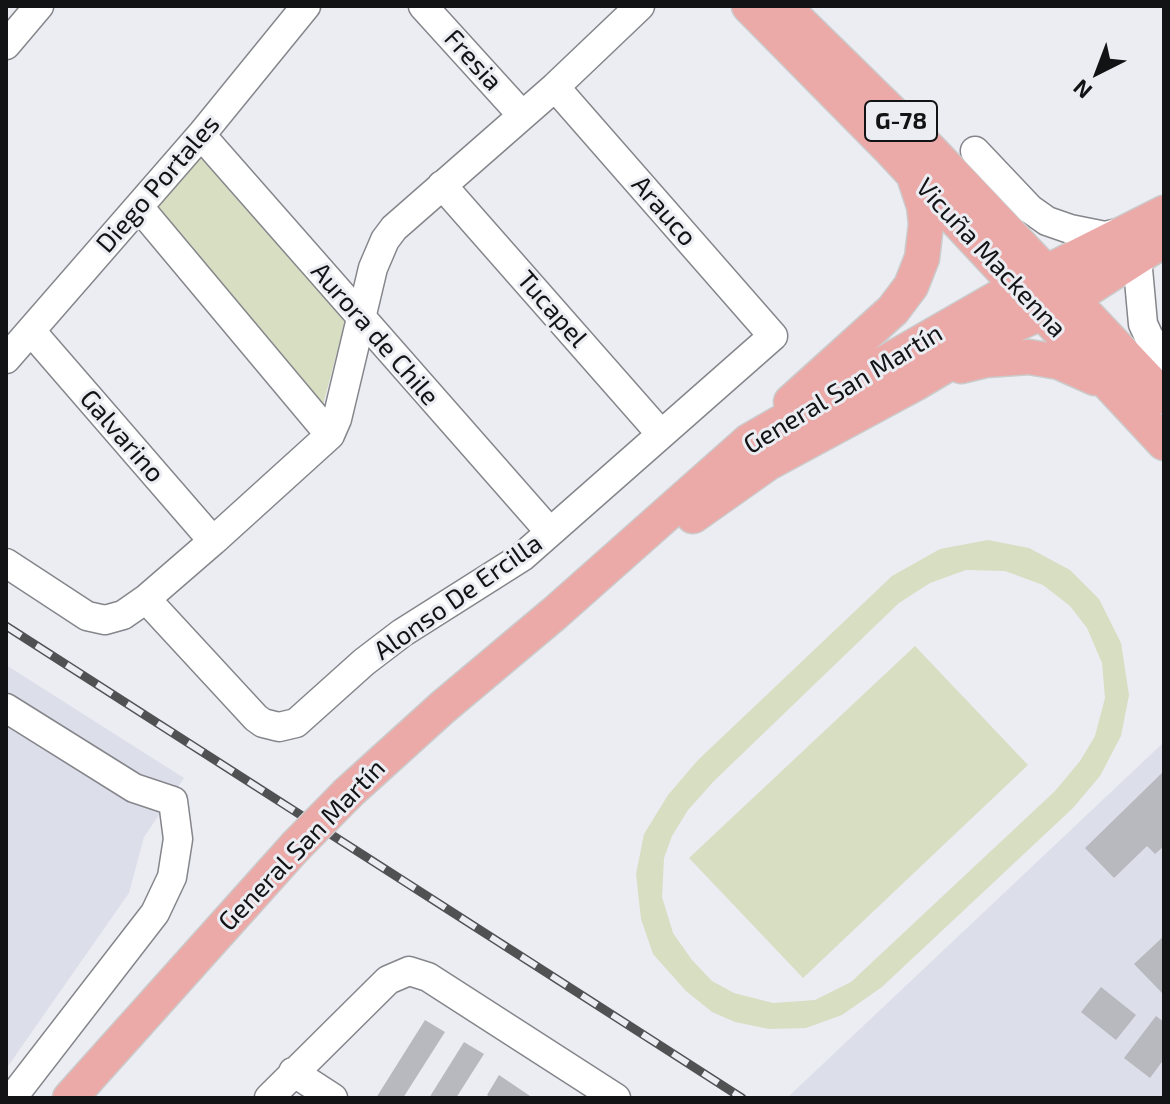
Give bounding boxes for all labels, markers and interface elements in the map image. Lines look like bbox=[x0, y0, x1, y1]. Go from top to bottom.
street label: Fresia bbox=[437, 23, 509, 97]
north arrow bbox=[1058, 32, 1138, 112]
text: N bbox=[1067, 75, 1097, 105]
road number: G-78 bbox=[865, 101, 937, 141]
street label: Diego Portales bbox=[90, 109, 226, 259]
street label: Arauco bbox=[625, 169, 703, 253]
street label: Vicuña Mackenna bbox=[909, 172, 1073, 344]
street label: Aurora de Chile bbox=[304, 256, 446, 412]
street label: Tucapel bbox=[510, 264, 594, 354]
street label: General San Martín bbox=[738, 317, 948, 461]
street label: Galvarino bbox=[73, 383, 171, 489]
street label: Alonso De Ercilla bbox=[368, 527, 548, 667]
street label: General San Martín bbox=[212, 753, 392, 937]

